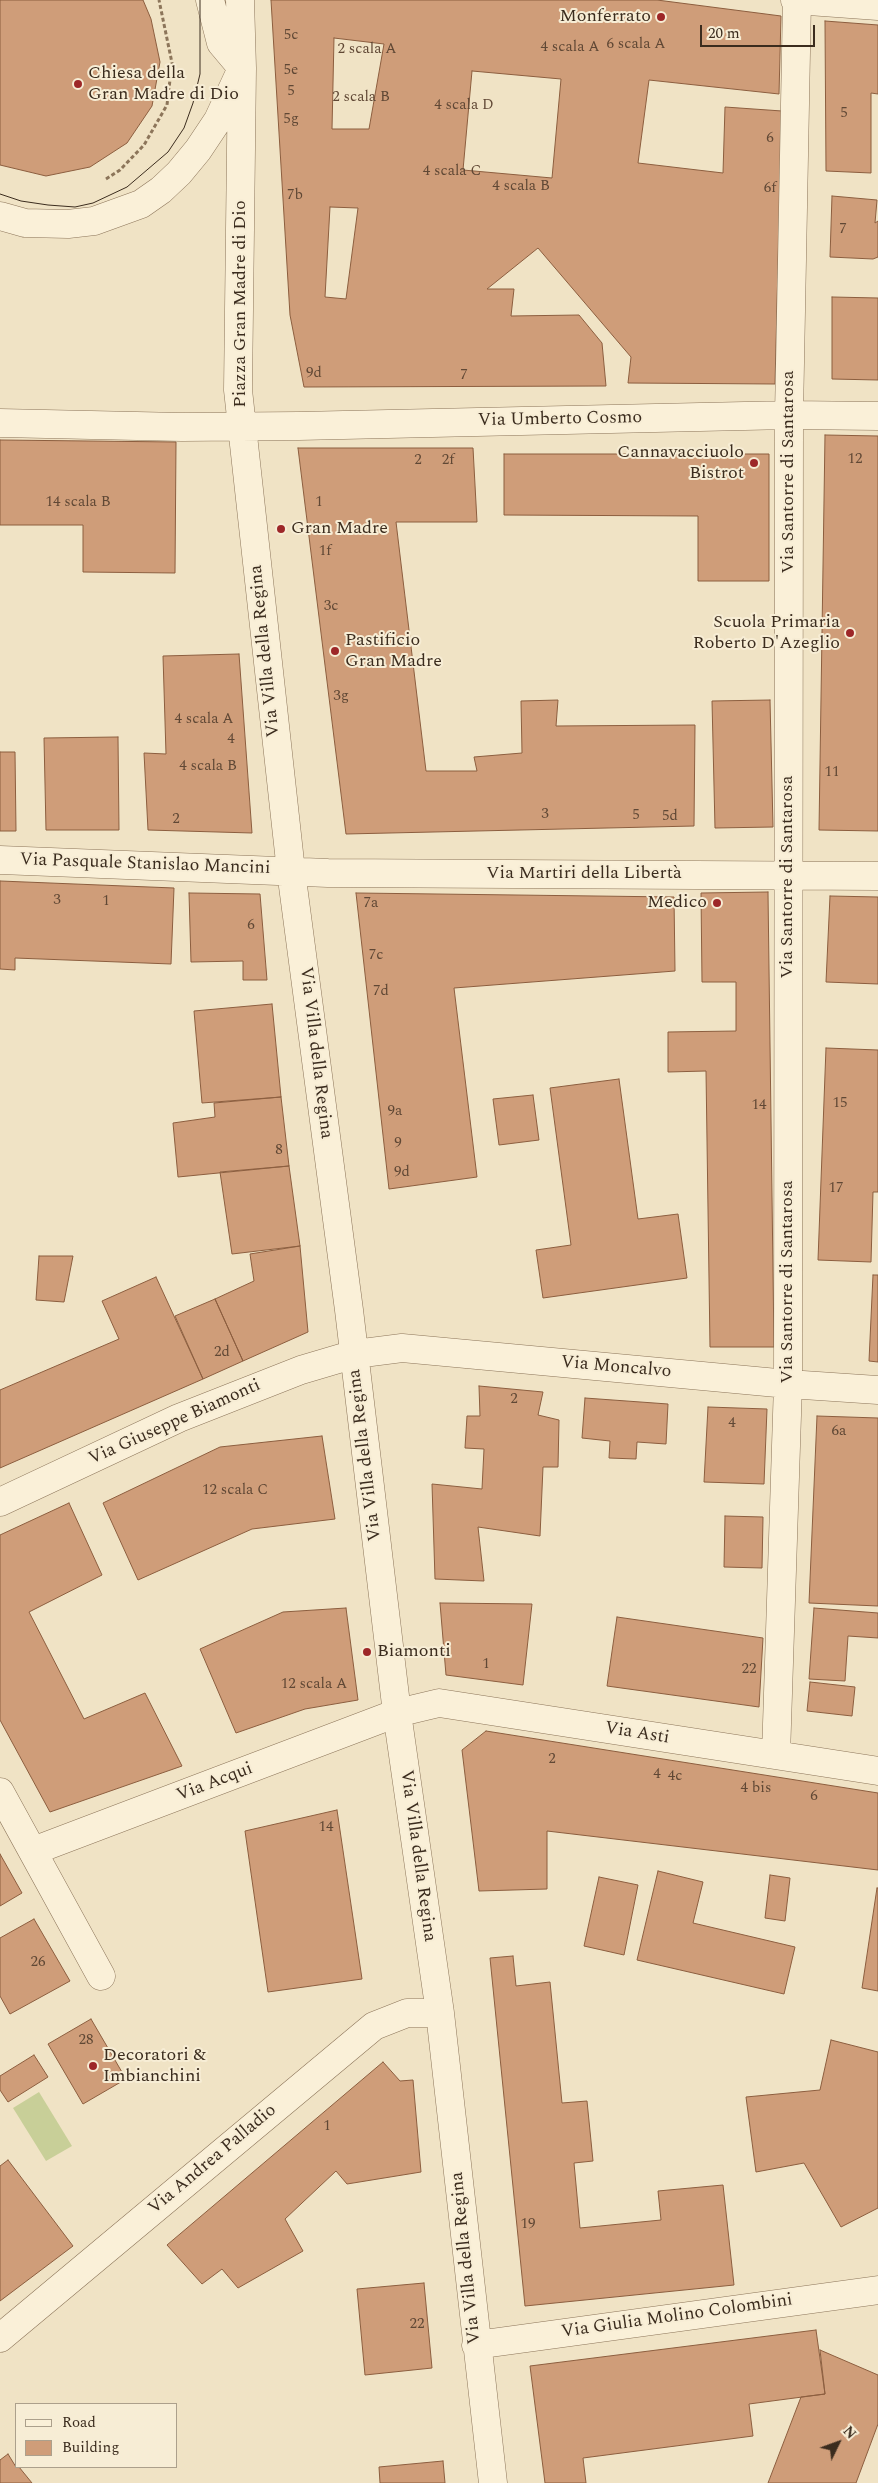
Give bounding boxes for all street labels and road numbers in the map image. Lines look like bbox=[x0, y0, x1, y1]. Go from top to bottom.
street label: Piazza Gran Madre di Dio bbox=[230, 200, 252, 408]
street label: Via Santorre di Santarosa bbox=[778, 370, 800, 574]
street label: Via Umberto Cosmo bbox=[478, 408, 642, 432]
street label: Via Villa della Regina bbox=[246, 564, 286, 738]
street label: Via Santorre di Santarosa bbox=[777, 775, 799, 979]
street label: Via Pasquale Stanislao Mancini bbox=[19, 850, 271, 880]
street label: Via Martiri della Libertà bbox=[486, 863, 682, 885]
street label: Via Villa della Regina bbox=[294, 966, 336, 1140]
street label: Via Santorre di Santarosa bbox=[777, 1180, 799, 1384]
street label: Via Moncalvo bbox=[560, 1352, 672, 1384]
street label: Via Villa della Regina bbox=[345, 1368, 387, 1542]
street label: Via Giuseppe Biamonti bbox=[86, 1375, 264, 1471]
street label: Via Asti bbox=[603, 1718, 671, 1750]
street label: Via Acqui bbox=[174, 1759, 256, 1807]
street label: Via Villa della Regina bbox=[394, 1769, 440, 1943]
street label: Via Andrea Palladio bbox=[145, 2100, 281, 2220]
street label: Via Villa della Regina bbox=[447, 2171, 487, 2345]
street label: Via Giulia Molino Colombini bbox=[560, 2290, 794, 2344]

